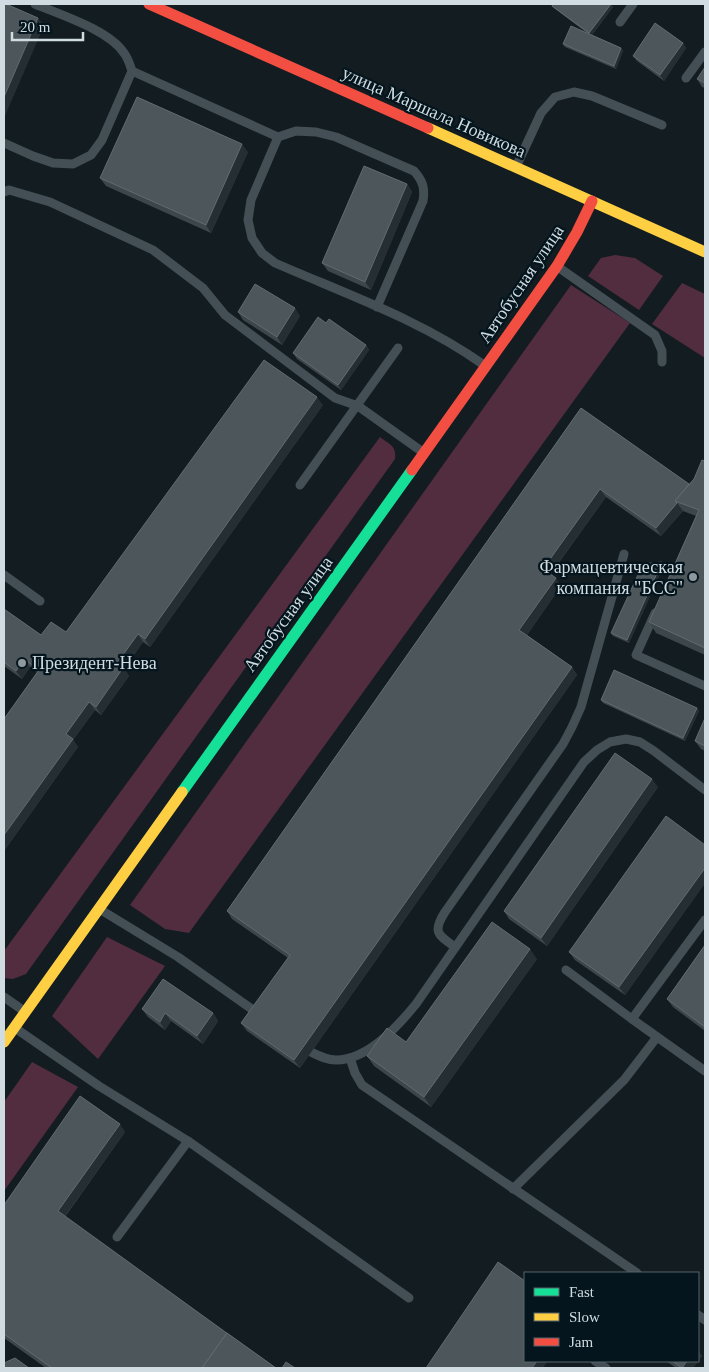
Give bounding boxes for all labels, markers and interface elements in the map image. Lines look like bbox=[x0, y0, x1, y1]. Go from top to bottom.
scale bar bbox=[12, 10, 84, 42]
text: 20 m bbox=[20, 19, 51, 35]
street label: улица Маршала Новикова bbox=[339, 62, 529, 162]
street label: Автобусная улица bbox=[474, 221, 568, 347]
street label: Автобусная улица bbox=[239, 552, 337, 676]
place label: Фармацевтическая компания "БСС" bbox=[539, 557, 683, 598]
marker: Фармацевтическая компания "БСС" bbox=[687, 571, 699, 583]
place label: Президент-Нева bbox=[32, 653, 157, 673]
marker: Президент-Нева bbox=[16, 657, 28, 669]
legend bbox=[524, 1272, 699, 1362]
text: Fast bbox=[569, 1284, 595, 1300]
text: Slow bbox=[569, 1309, 600, 1325]
text: Jam bbox=[569, 1334, 593, 1350]

